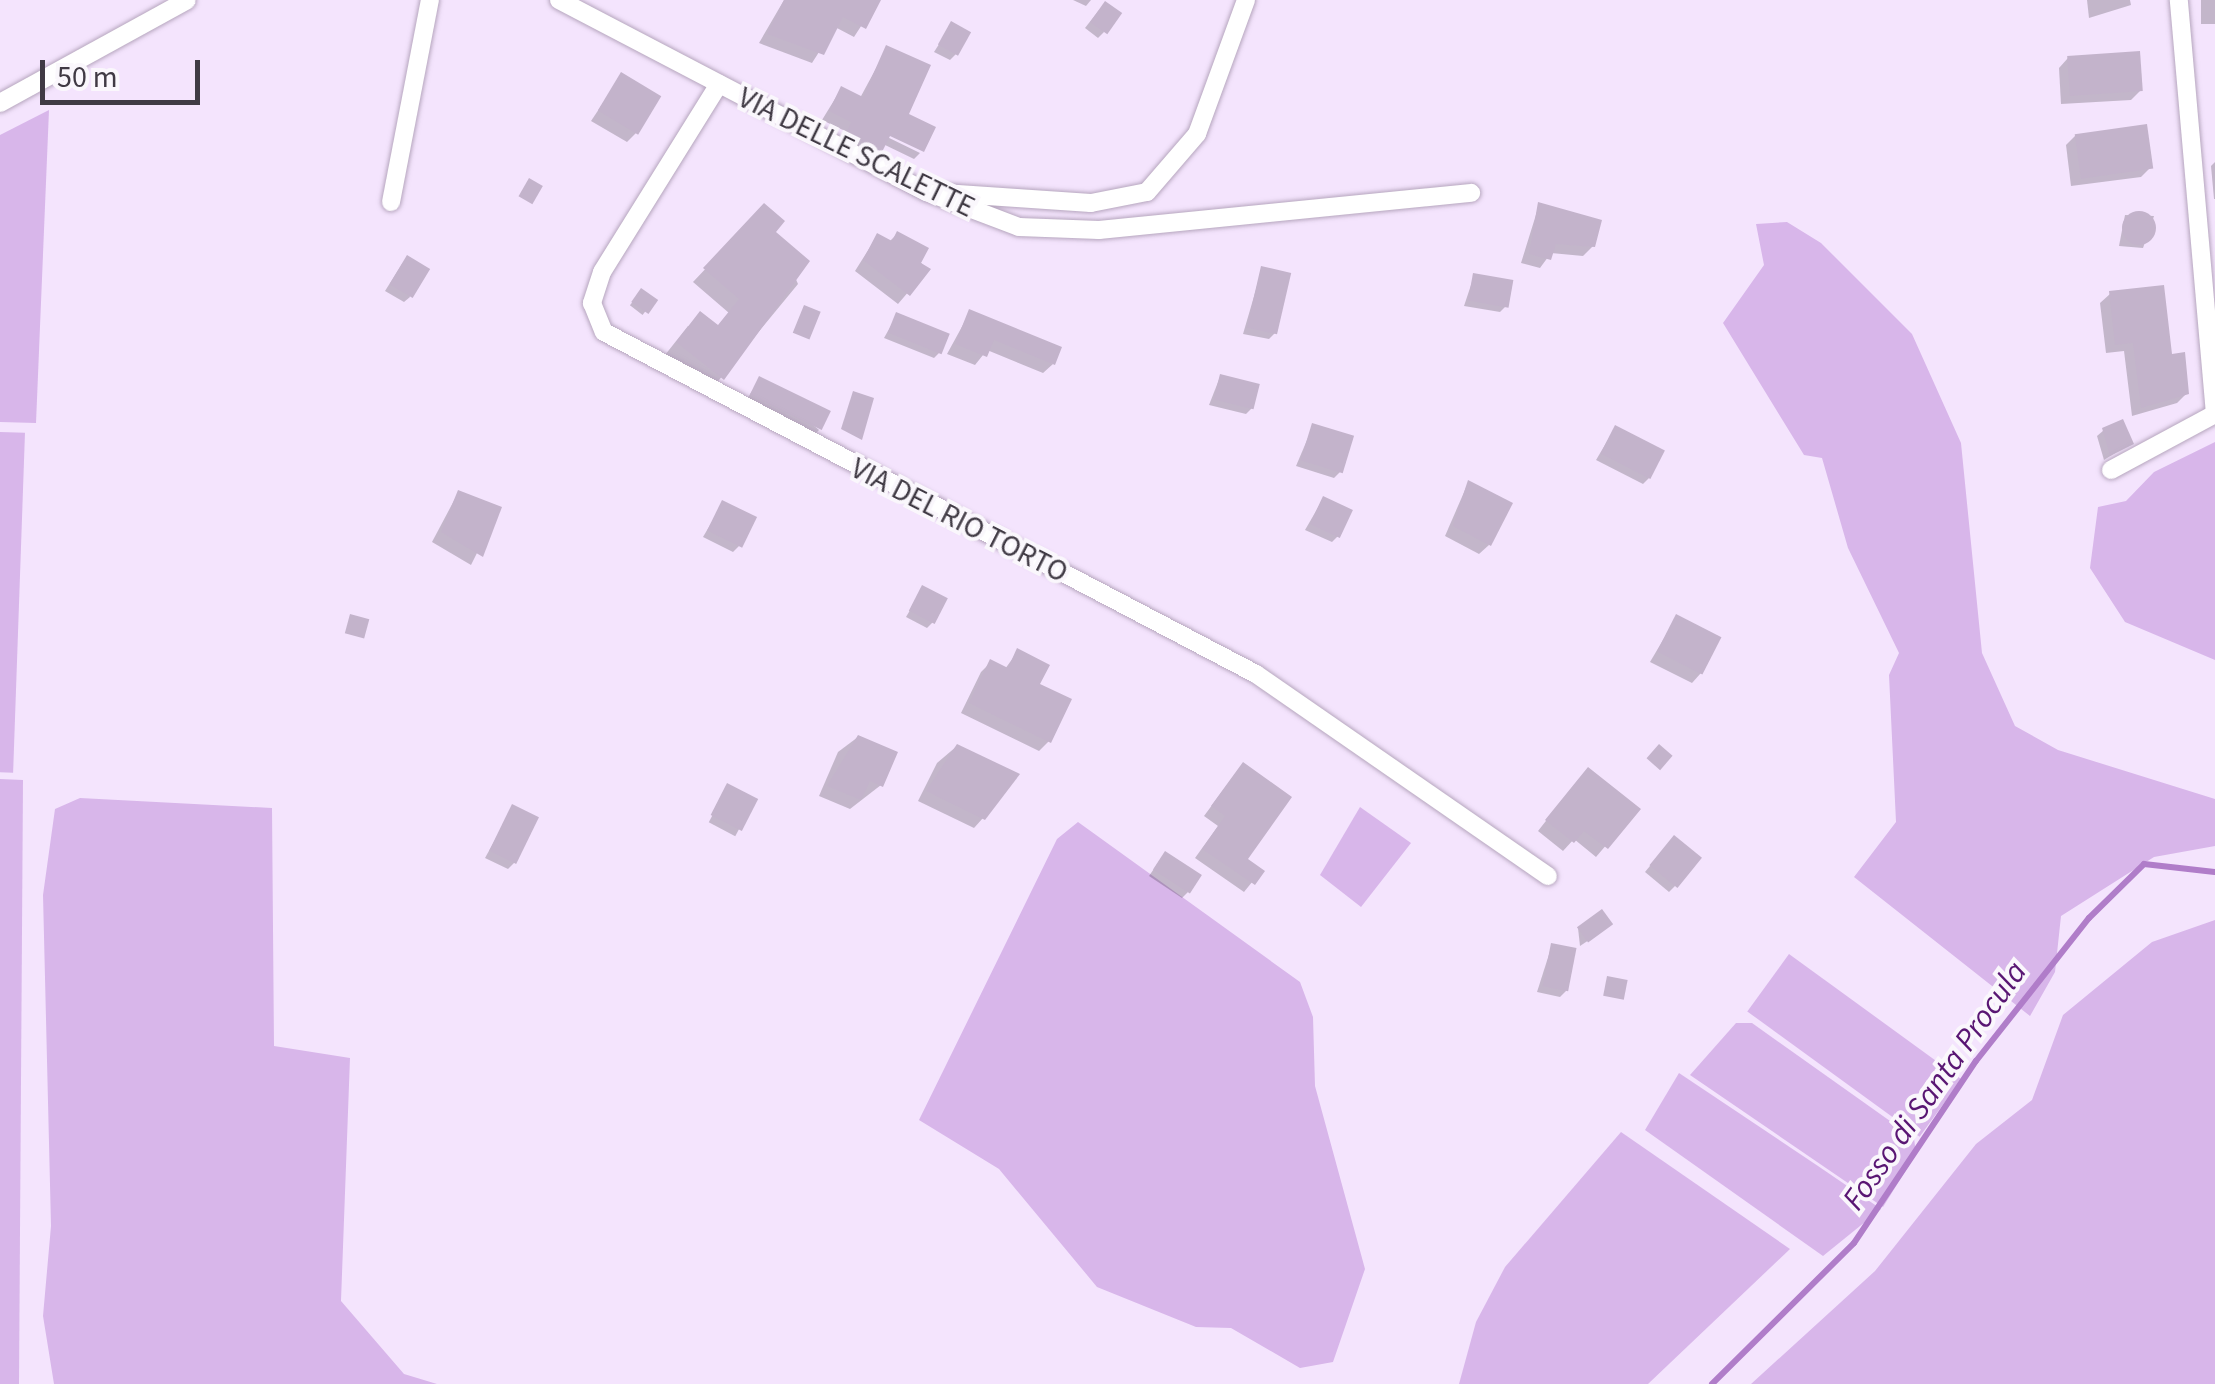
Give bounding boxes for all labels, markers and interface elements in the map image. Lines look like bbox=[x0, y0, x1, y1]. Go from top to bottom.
scale bar bbox=[45, 40, 205, 102]
text: 50 m bbox=[57, 56, 118, 99]
street label: VIA DELLE SCALETTE bbox=[732, 80, 980, 226]
street label: VIA DEL RIO TORTO bbox=[845, 451, 1073, 591]
water label: Fosso di Santa Procula bbox=[1835, 954, 2035, 1218]

